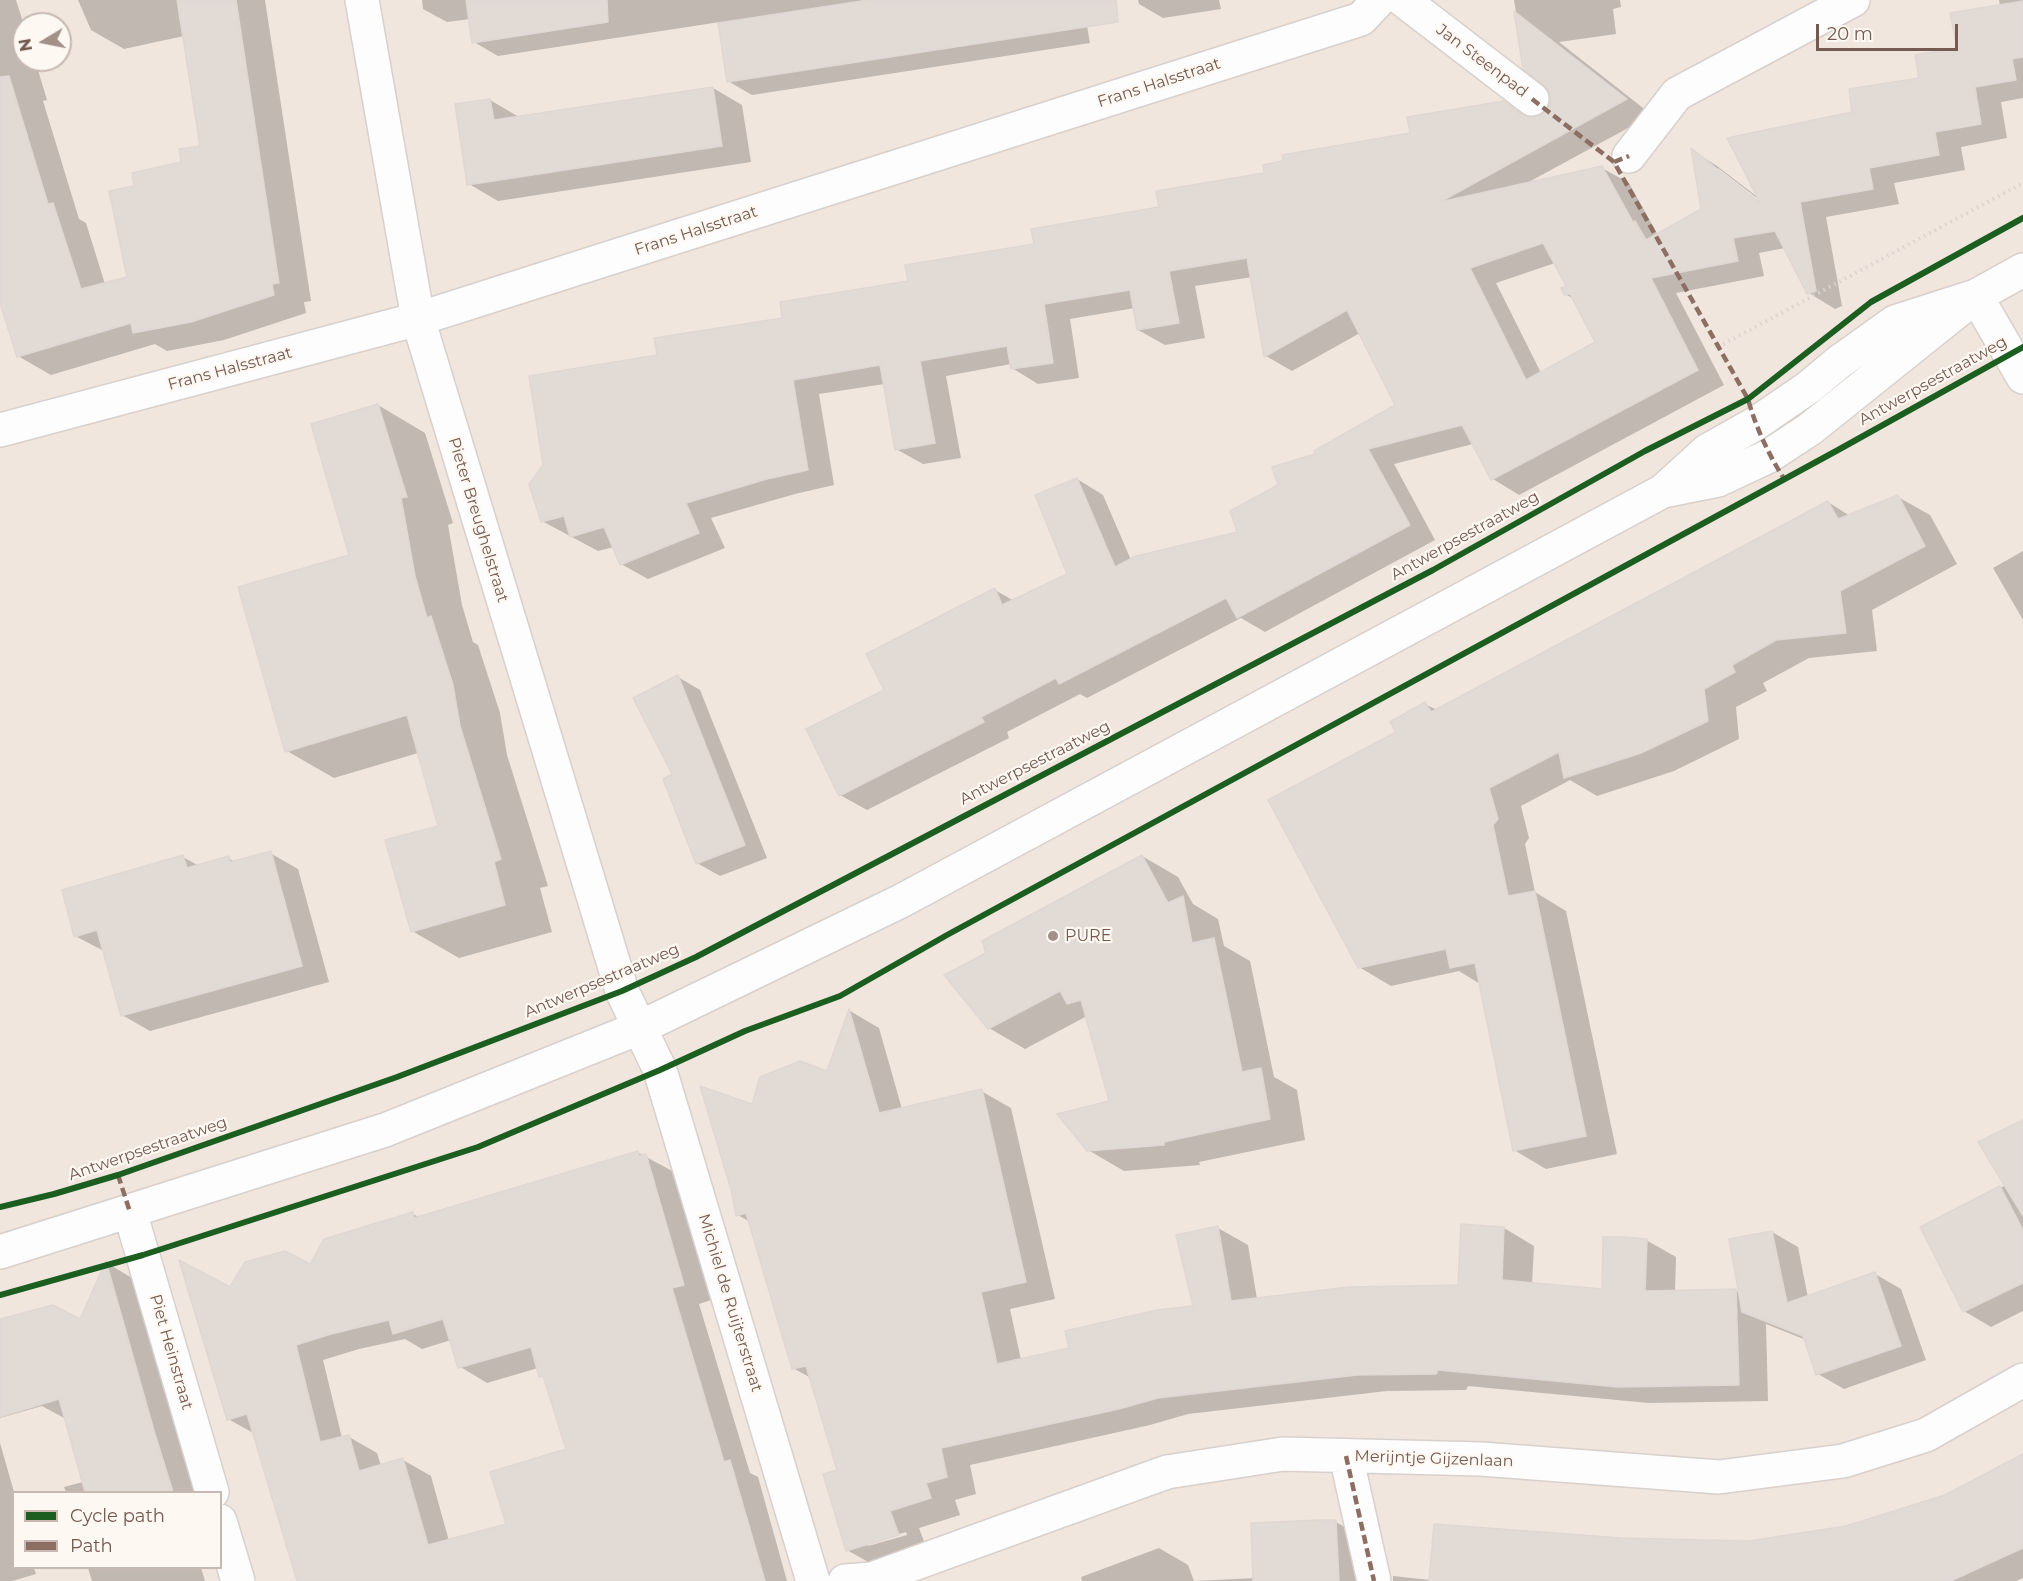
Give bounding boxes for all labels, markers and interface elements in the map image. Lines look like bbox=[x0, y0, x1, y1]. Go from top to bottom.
north arrow bbox=[12, 12, 72, 72]
scale bar bbox=[1819, 12, 1962, 50]
street label: Jan Steenpad bbox=[1432, 20, 1532, 102]
text: 20 m bbox=[1827, 23, 1873, 45]
text: N bbox=[15, 37, 36, 53]
street label: Frans Halsstraat bbox=[1095, 54, 1223, 112]
street label: Frans Halsstraat bbox=[632, 202, 760, 260]
street label: Antwerpsestraatweg bbox=[1856, 332, 2010, 430]
street label: Frans Halsstraat bbox=[166, 343, 294, 395]
street label: Pieter Breughelstraat bbox=[444, 435, 512, 605]
street label: Antwerpsestraatweg bbox=[1388, 487, 1542, 585]
street label: Antwerpsestraatweg bbox=[956, 717, 1114, 809]
place label: PURE bbox=[1065, 926, 1111, 946]
marker: PURE bbox=[1046, 929, 1060, 943]
street label: Antwerpsestraatweg bbox=[522, 940, 682, 1022]
street label: Antwerpsestraatweg bbox=[66, 1113, 230, 1185]
street label: Michiel de Ruijterstraat bbox=[694, 1212, 766, 1394]
street label: Piet Heinstraat bbox=[145, 1292, 197, 1412]
street label: Merijntje Gijzenlaan bbox=[1354, 1447, 1514, 1471]
legend bbox=[12, 1491, 222, 1569]
text: Cycle path bbox=[70, 1505, 165, 1527]
text: Path bbox=[70, 1535, 113, 1557]

